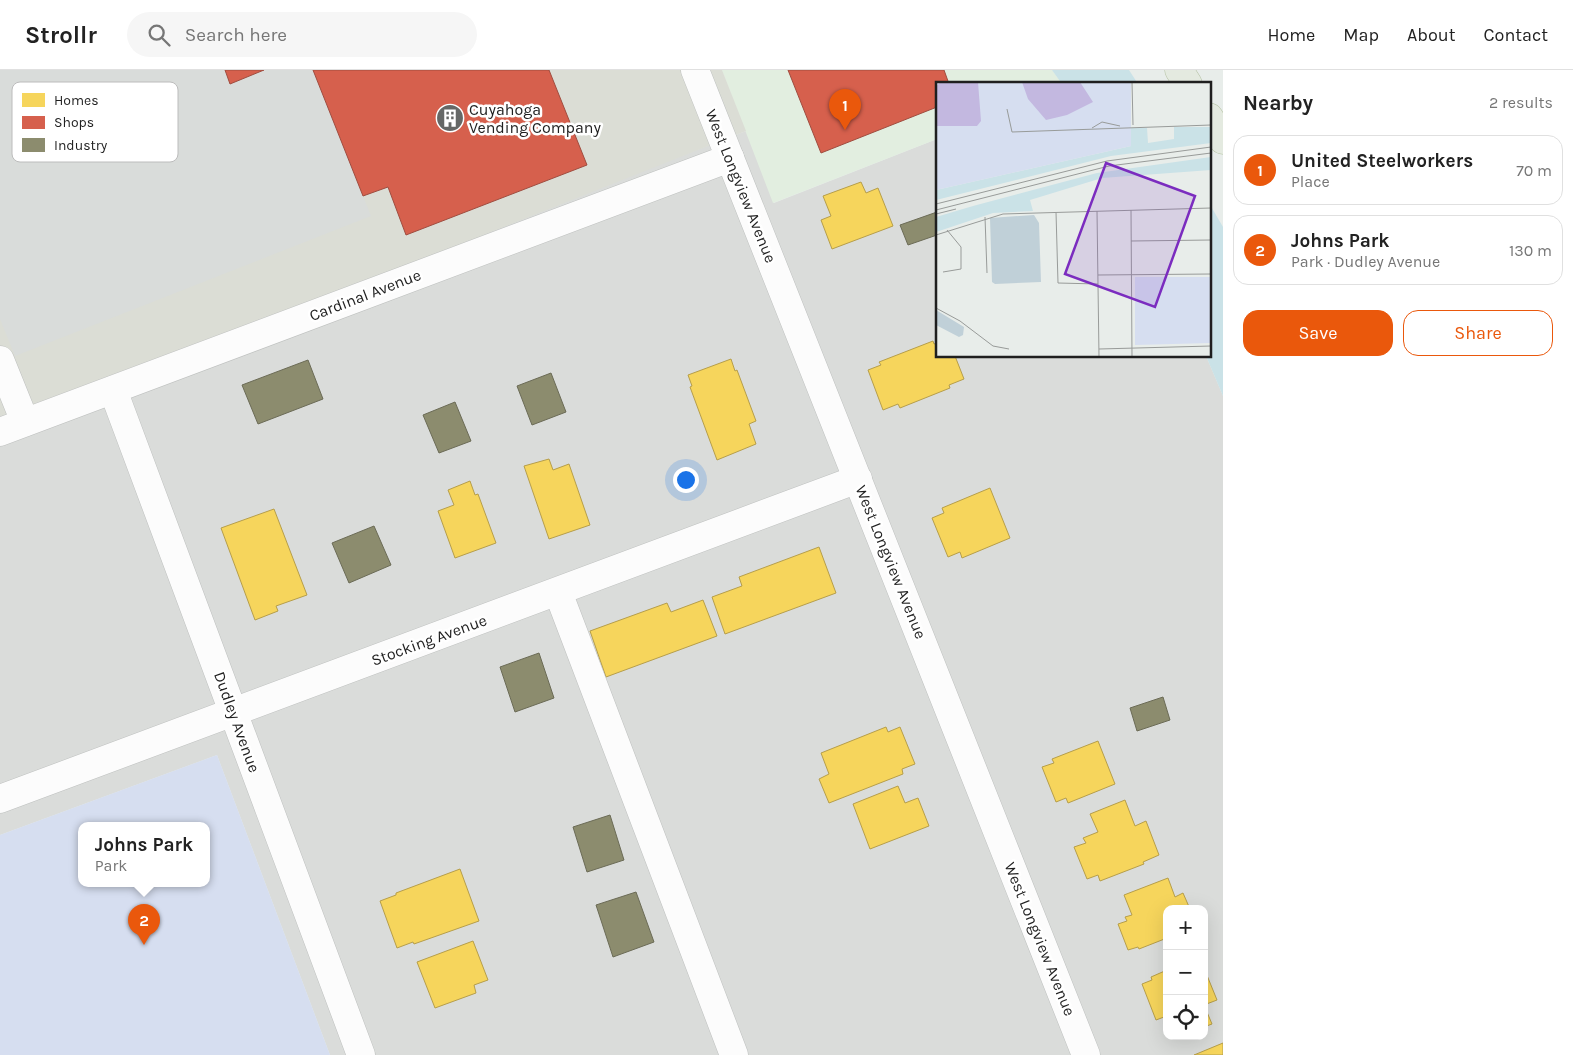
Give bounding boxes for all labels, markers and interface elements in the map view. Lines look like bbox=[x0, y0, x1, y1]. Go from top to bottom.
search box bbox=[127, 12, 477, 57]
text: Strollr bbox=[25, 21, 97, 49]
icon: search bbox=[145, 21, 173, 49]
text: Search here bbox=[185, 24, 287, 46]
text: Home bbox=[1267, 24, 1315, 46]
text: Map bbox=[1343, 24, 1379, 46]
text: About bbox=[1407, 24, 1456, 46]
text: Contact bbox=[1484, 24, 1548, 46]
legend bbox=[12, 82, 178, 162]
inset map bbox=[936, 82, 1210, 358]
pin: 1 bbox=[829, 89, 861, 130]
text: Nearby bbox=[1243, 91, 1313, 115]
text: Homes bbox=[54, 92, 99, 109]
text: 2 results bbox=[1489, 93, 1553, 112]
place label: Cuyahoga Vending Company bbox=[469, 100, 601, 137]
building icon: Cuyahoga Vending Company bbox=[435, 103, 465, 133]
street label: West Longview Avenue bbox=[701, 106, 781, 266]
text: Shops bbox=[54, 114, 94, 131]
text: Industry bbox=[54, 137, 108, 154]
text: United Steelworkers bbox=[1291, 150, 1473, 172]
text: 1 bbox=[1257, 161, 1263, 180]
text: 70 m bbox=[1516, 161, 1552, 180]
text: Place bbox=[1291, 172, 1330, 191]
text: Johns Park bbox=[1291, 230, 1390, 252]
text: 2 bbox=[1255, 241, 1265, 260]
text: 130 m bbox=[1509, 241, 1552, 260]
text: Park · Dudley Avenue bbox=[1291, 252, 1440, 271]
street label: Cardinal Avenue bbox=[306, 265, 424, 325]
button: Save bbox=[1243, 310, 1393, 356]
button: Share bbox=[1403, 310, 1553, 356]
your location bbox=[673, 467, 699, 493]
street label: West Longview Avenue bbox=[851, 482, 931, 642]
street label: Stocking Avenue bbox=[369, 610, 489, 670]
street label: Dudley Avenue bbox=[210, 669, 264, 775]
popup bbox=[78, 822, 210, 887]
text: Johns Park bbox=[95, 834, 193, 856]
text: Park bbox=[95, 856, 127, 875]
street label: West Longview Avenue bbox=[1000, 859, 1080, 1019]
pin: 2 bbox=[128, 904, 160, 945]
map controls bbox=[1163, 905, 1208, 1040]
button: + bbox=[1163, 905, 1208, 950]
button: − bbox=[1163, 950, 1208, 995]
button: locate bbox=[1163, 995, 1208, 1040]

